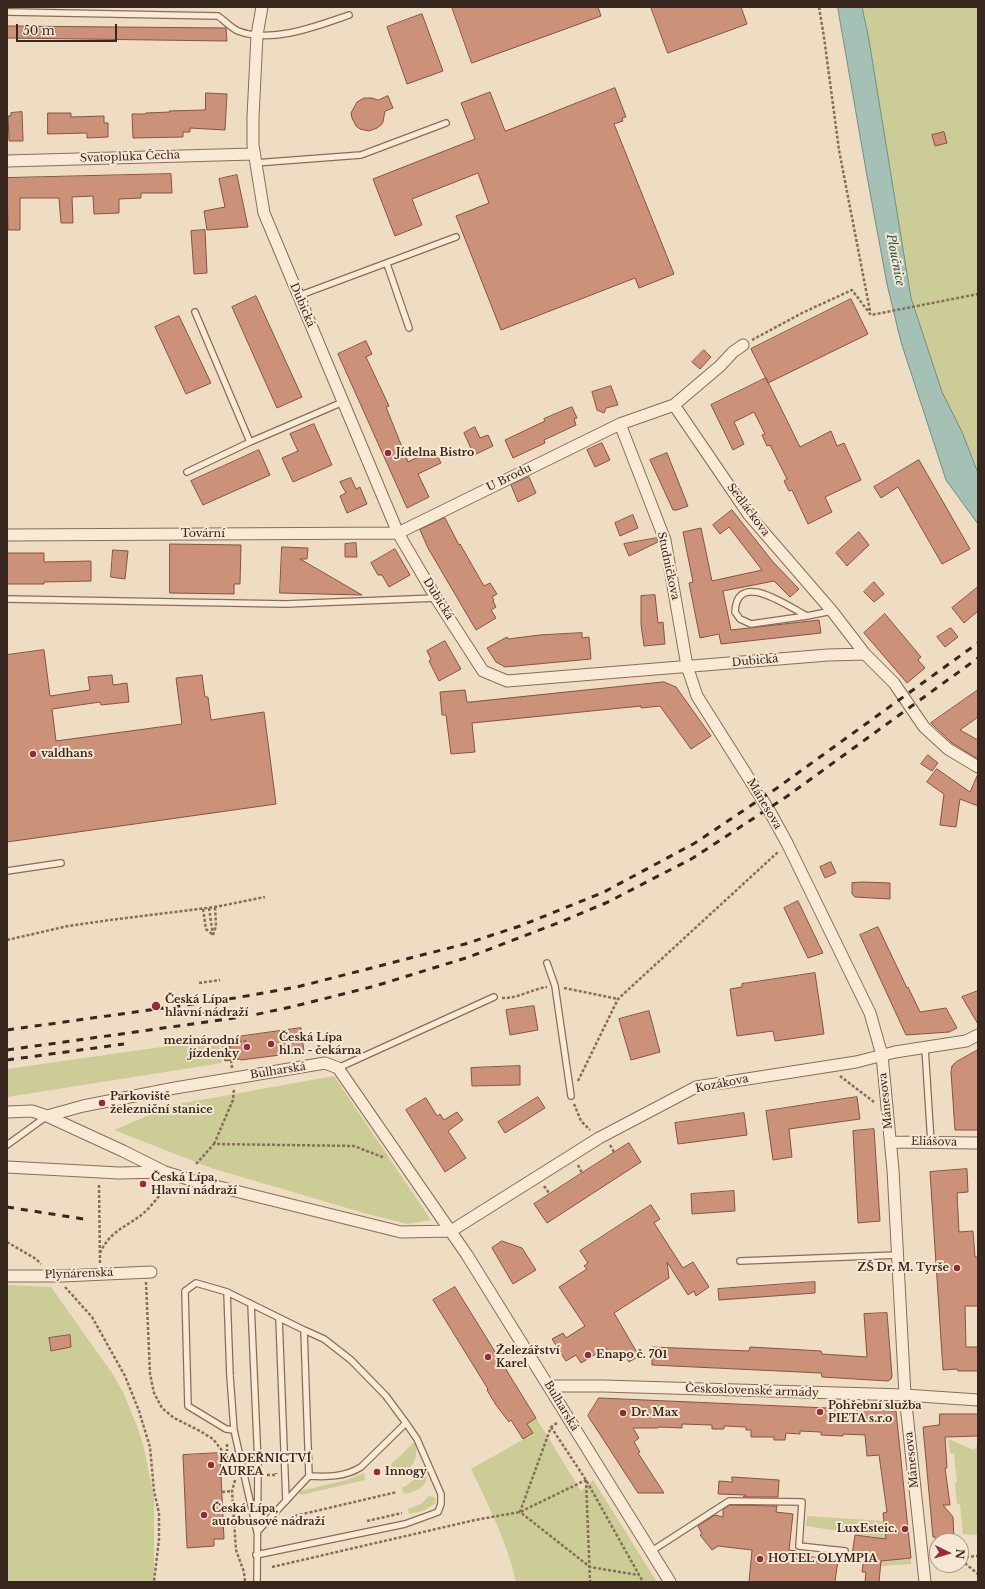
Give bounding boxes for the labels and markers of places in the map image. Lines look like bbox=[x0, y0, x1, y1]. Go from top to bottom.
place label: Jídelna Bistro bbox=[396, 446, 474, 460]
marker: Jídelna Bistro bbox=[383, 448, 393, 458]
place label: valdhans bbox=[41, 747, 93, 761]
marker: valdhans bbox=[28, 749, 38, 759]
place label: Česká Lípa hlavní nádraží bbox=[165, 993, 249, 1019]
marker: Česká Lípa hlavní nádraží bbox=[150, 1000, 162, 1012]
place label: Česká Lípa hl.n. - čekárna bbox=[279, 1031, 361, 1057]
place label: mezinárodní jízdenky bbox=[164, 1034, 239, 1060]
marker: Česká Lípa hl.n. - čekárna bbox=[266, 1039, 276, 1049]
marker: mezinárodní jízdenky bbox=[242, 1042, 252, 1052]
place label: Parkoviště železniční stanice bbox=[110, 1090, 213, 1116]
marker: Parkoviště železniční stanice bbox=[97, 1098, 107, 1108]
place label: Česká Lípa, Hlavní nádraží bbox=[151, 1171, 237, 1197]
marker: Česká Lípa, Hlavní nádraží bbox=[138, 1179, 148, 1189]
place label: ZŠ Dr. M. Tyrše bbox=[858, 1261, 949, 1275]
marker: ZŠ Dr. M. Tyrše bbox=[952, 1263, 962, 1273]
place label: Železářství Karel bbox=[496, 1344, 560, 1370]
place label: Enapo č. 701 bbox=[596, 1348, 667, 1362]
marker: Enapo č. 701 bbox=[583, 1350, 593, 1360]
marker: Železářství Karel bbox=[483, 1352, 493, 1362]
place label: Pohřební služba PIETA s.r.o bbox=[828, 1399, 922, 1425]
place label: Dr. Max bbox=[631, 1406, 678, 1420]
marker: Pohřební služba PIETA s.r.o bbox=[815, 1407, 825, 1417]
marker: Dr. Max bbox=[618, 1408, 628, 1418]
place label: KADEŘNICTVÍ AUREA bbox=[219, 1452, 311, 1478]
marker: KADEŘNICTVÍ AUREA bbox=[206, 1460, 216, 1470]
place label: Innogy bbox=[385, 1465, 427, 1479]
marker: Innogy bbox=[372, 1467, 382, 1477]
place label: Česká Lípa, autobusové nádraží bbox=[212, 1502, 325, 1528]
marker: Česká Lípa, autobusové nádraží bbox=[199, 1510, 209, 1520]
place label: LuxEsteic. bbox=[837, 1522, 897, 1536]
marker: LuxEsteic. bbox=[900, 1524, 910, 1534]
place label: HOTEL OLYMPIA bbox=[768, 1552, 877, 1566]
marker: HOTEL OLYMPIA bbox=[755, 1554, 765, 1564]

